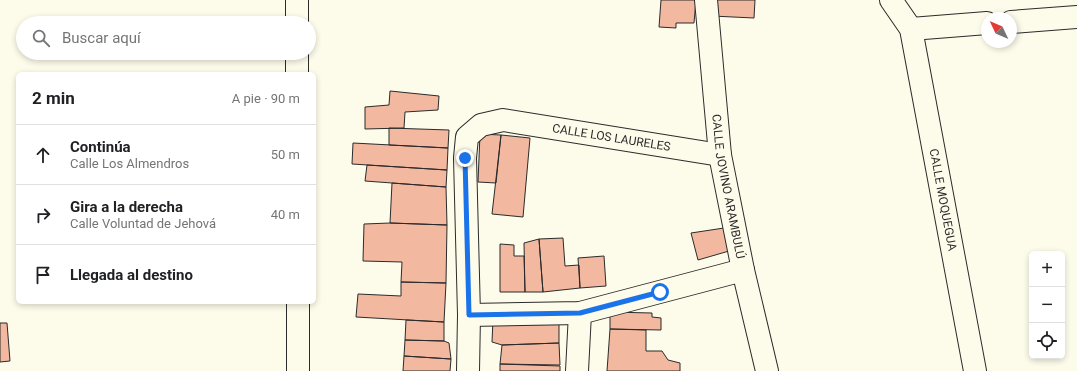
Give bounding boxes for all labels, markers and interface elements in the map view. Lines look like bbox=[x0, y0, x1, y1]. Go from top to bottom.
north arrow bbox=[981, 12, 1017, 48]
search box bbox=[16, 16, 316, 60]
icon: search bbox=[30, 27, 52, 49]
text: Buscar aquí bbox=[62, 29, 141, 47]
text: 2 min bbox=[32, 88, 75, 108]
text: A pie · 90 m bbox=[232, 91, 300, 106]
street label: CALLE JOVINO ARAMBULÚ bbox=[709, 114, 749, 260]
street label: CALLE LOS LAURELES bbox=[551, 121, 672, 154]
text: Continúa bbox=[70, 138, 131, 156]
icon: ahead bbox=[32, 144, 54, 166]
text: 50 m bbox=[271, 147, 300, 162]
street label: CALLE MOQUEGUA bbox=[927, 148, 959, 252]
route end bbox=[456, 149, 474, 167]
text: Calle Los Almendros bbox=[70, 156, 189, 171]
text: Gira a la derecha bbox=[70, 198, 183, 216]
icon: right bbox=[32, 204, 54, 226]
text: 40 m bbox=[271, 207, 300, 222]
text: Calle Voluntad de Jehová bbox=[70, 216, 216, 231]
map controls bbox=[1029, 251, 1065, 359]
button: + bbox=[1029, 251, 1065, 287]
icon: arrive bbox=[32, 264, 54, 286]
text: Llegada al destino bbox=[70, 266, 193, 284]
route start bbox=[651, 283, 669, 301]
button: − bbox=[1029, 287, 1065, 323]
button: locate bbox=[1029, 323, 1065, 359]

